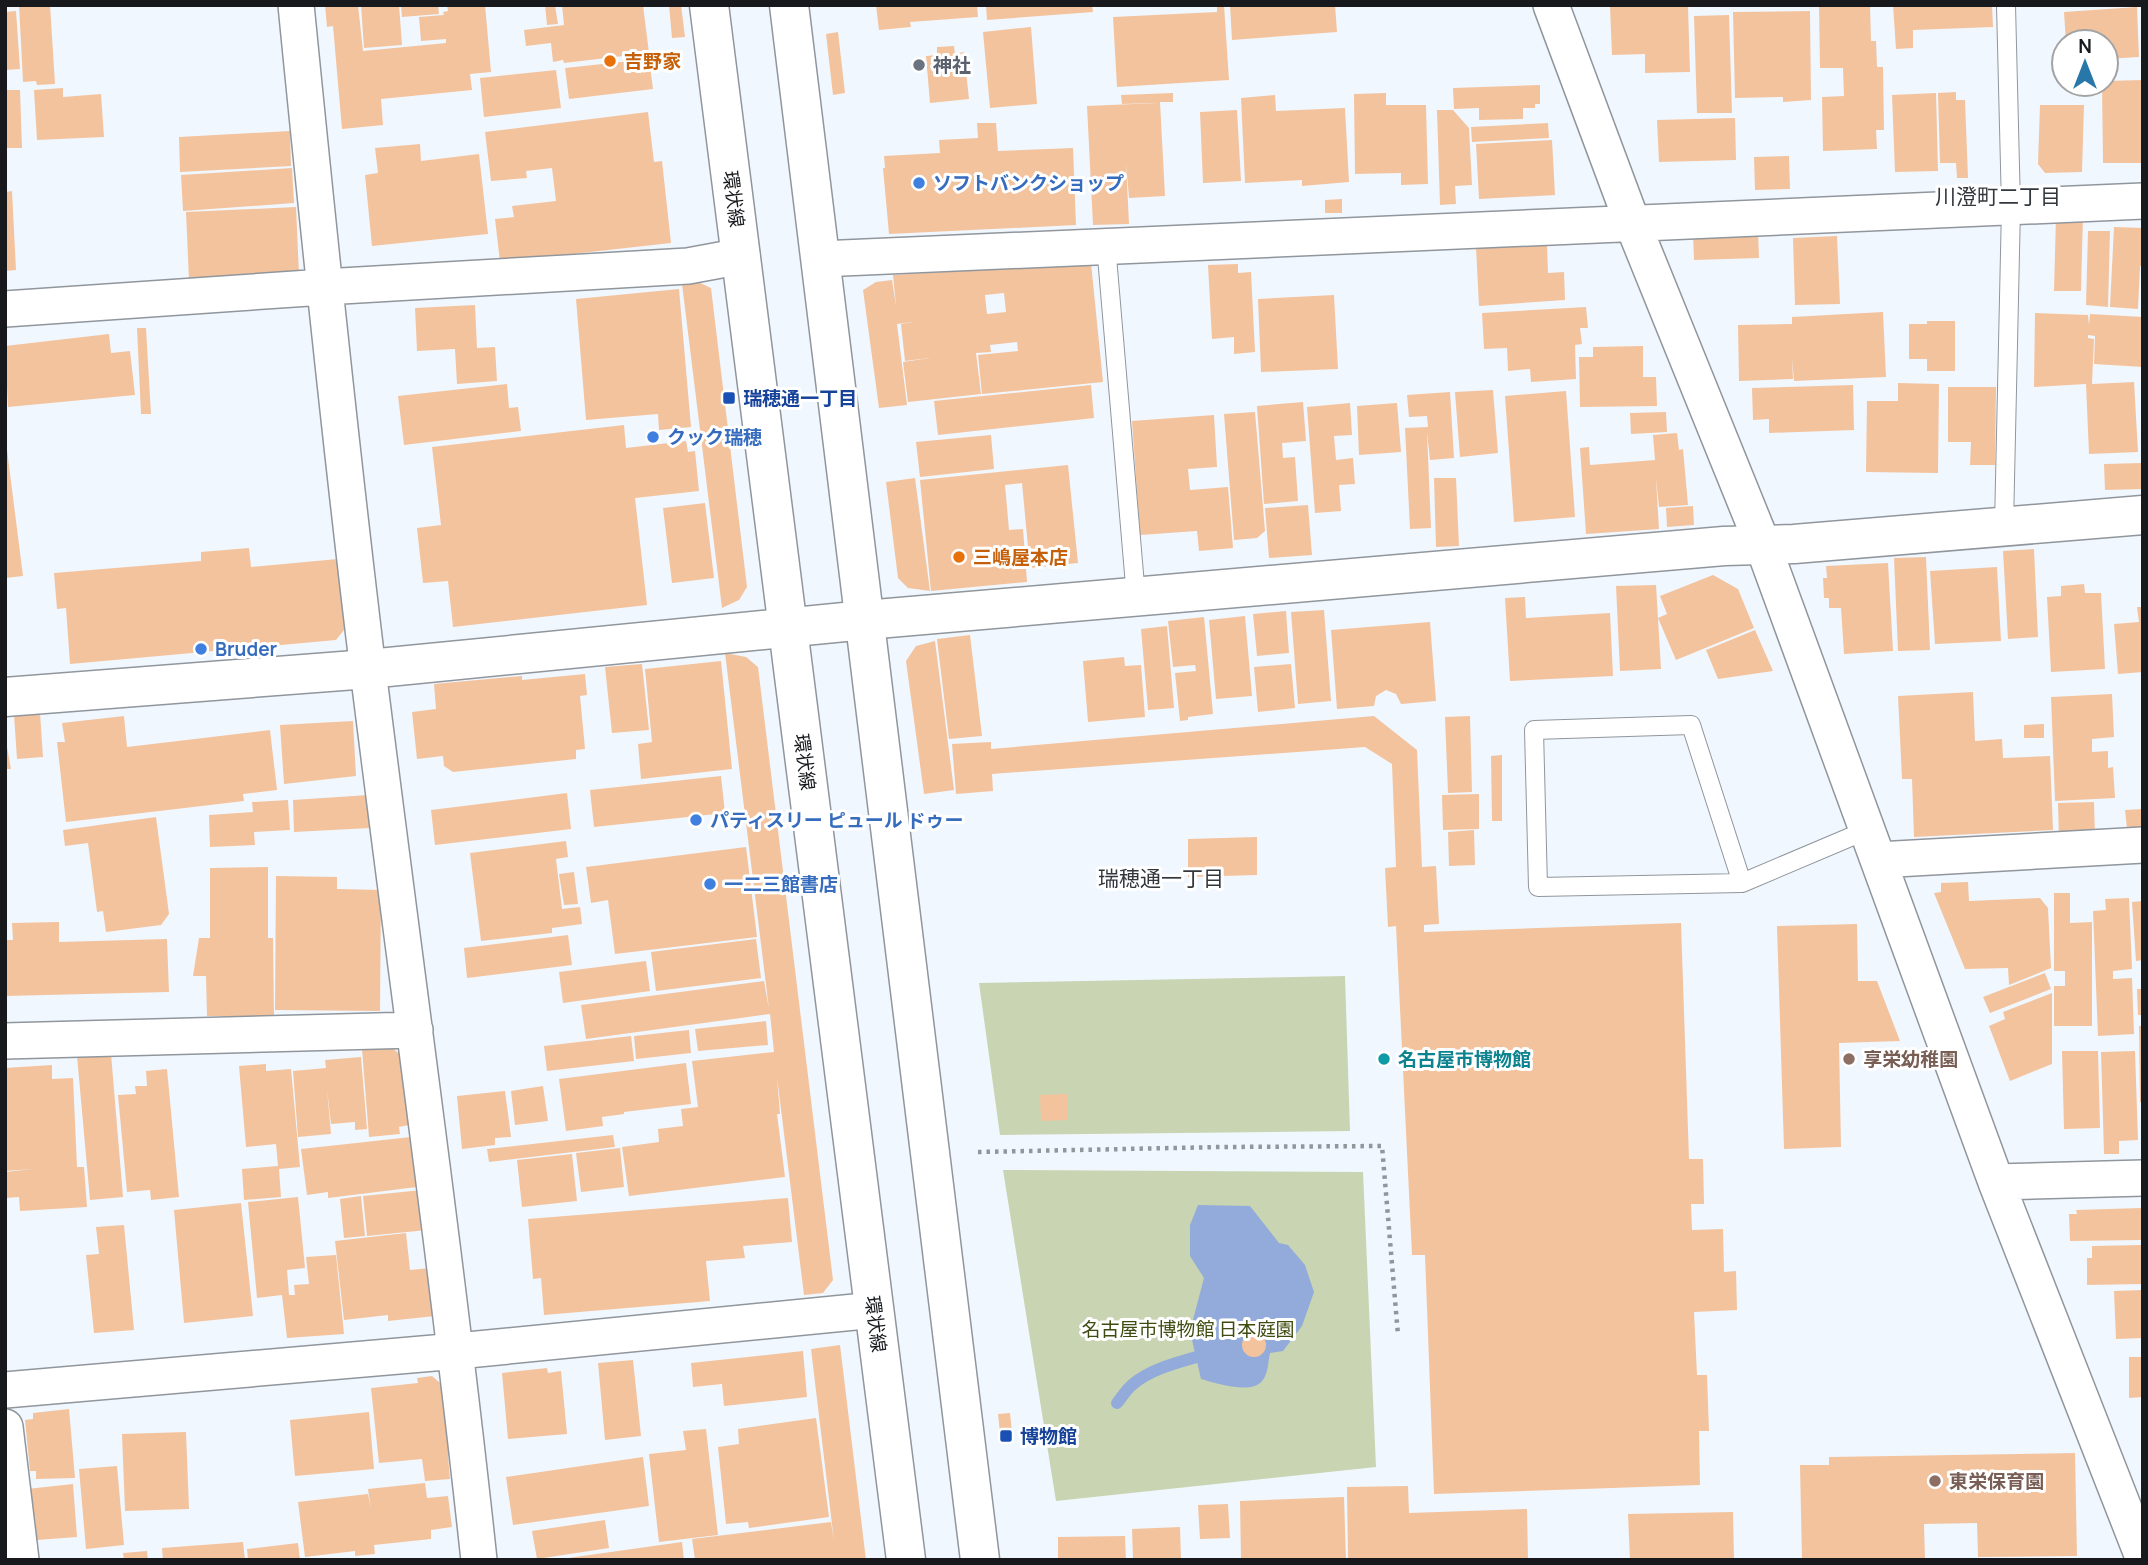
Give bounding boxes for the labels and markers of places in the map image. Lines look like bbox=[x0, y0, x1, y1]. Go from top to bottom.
place label: 吉野家 bbox=[624, 48, 681, 74]
place label: 神社 bbox=[933, 52, 971, 78]
marker: 吉野家 bbox=[602, 53, 618, 69]
marker: 神社 bbox=[911, 57, 927, 73]
place label: ソフトバンクショップ bbox=[933, 170, 1124, 196]
marker: ソフトバンクショップ bbox=[911, 175, 927, 191]
place label: 瑞穂通一丁目 bbox=[743, 385, 857, 411]
marker: 瑞穂通一丁目 bbox=[721, 390, 737, 406]
place label: クック瑞穂 bbox=[667, 424, 762, 450]
marker: クック瑞穂 bbox=[645, 429, 661, 445]
place label: 三嶋屋本店 bbox=[973, 544, 1068, 570]
marker: 三嶋屋本店 bbox=[951, 549, 967, 565]
place label: Bruder bbox=[215, 636, 278, 662]
marker: Bruder bbox=[193, 641, 209, 657]
place label: パティスリー ピュール ドゥー bbox=[710, 807, 963, 833]
marker: パティスリー ピュール ドゥー bbox=[688, 812, 704, 828]
place label: 一二三館書店 bbox=[724, 871, 838, 897]
marker: 一二三館書店 bbox=[702, 876, 718, 892]
place label: 名古屋市博物館 bbox=[1398, 1046, 1531, 1072]
place label: 享栄幼稚園 bbox=[1863, 1046, 1958, 1072]
marker: 名古屋市博物館 bbox=[1376, 1051, 1392, 1067]
marker: 享栄幼稚園 bbox=[1841, 1051, 1857, 1067]
place label: 博物館 bbox=[1020, 1423, 1077, 1449]
marker: 博物館 bbox=[998, 1428, 1014, 1444]
place label: 東栄保育園 bbox=[1949, 1468, 2044, 1494]
marker: 東栄保育園 bbox=[1927, 1473, 1943, 1489]

